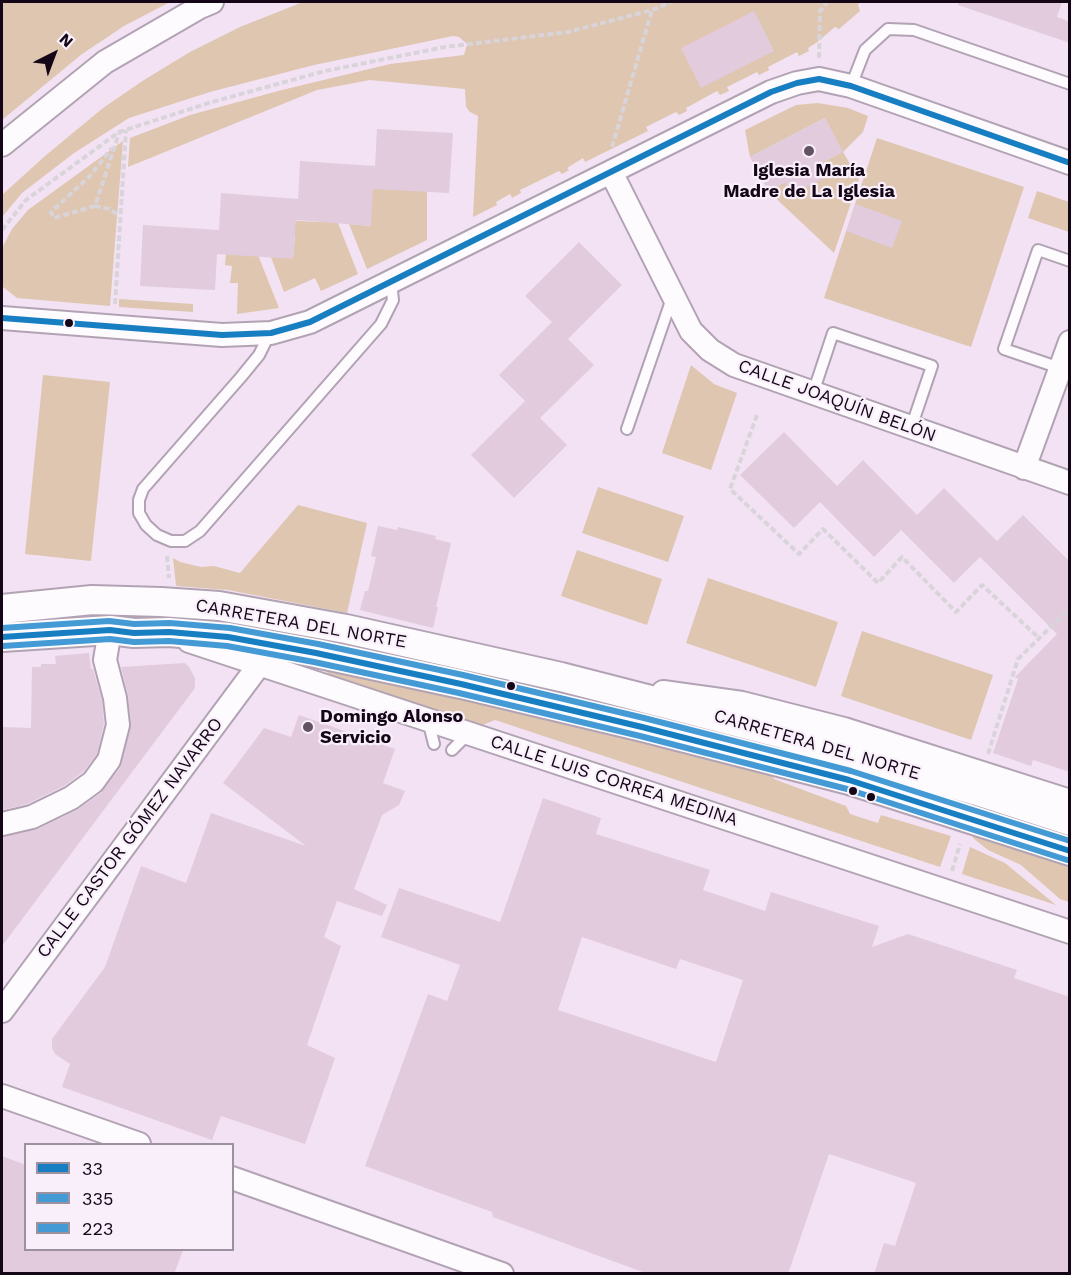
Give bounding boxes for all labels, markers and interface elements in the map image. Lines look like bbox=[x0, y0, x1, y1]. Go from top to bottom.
north arrow bbox=[24, 24, 84, 84]
text: N bbox=[56, 29, 77, 51]
marker: Iglesia María Madre de La Iglesia bbox=[802, 144, 816, 158]
place label: Iglesia María Madre de La Iglesia bbox=[723, 160, 895, 202]
unlabelled marker bbox=[63, 317, 75, 329]
street label: CALLE JOAQUÍN BELÓN bbox=[735, 355, 939, 447]
street label: CARRETERA DEL NORTE bbox=[194, 595, 408, 653]
unlabelled marker bbox=[505, 680, 517, 692]
street label: CARRETERA DEL NORTE bbox=[711, 705, 923, 785]
place label: Domingo Alonso Servicio bbox=[320, 706, 463, 748]
street label: CALLE CASTOR GÓMEZ NAVARRO bbox=[33, 714, 227, 962]
marker: Domingo Alonso Servicio bbox=[301, 720, 315, 734]
street label: CALLE LUIS CORREA MEDINA bbox=[487, 731, 741, 831]
unlabelled marker bbox=[847, 785, 859, 797]
unlabelled marker bbox=[865, 791, 877, 803]
legend bbox=[24, 1143, 234, 1251]
text: 33 bbox=[82, 1158, 103, 1179]
text: 335 bbox=[82, 1188, 113, 1209]
text: 223 bbox=[82, 1218, 113, 1239]

